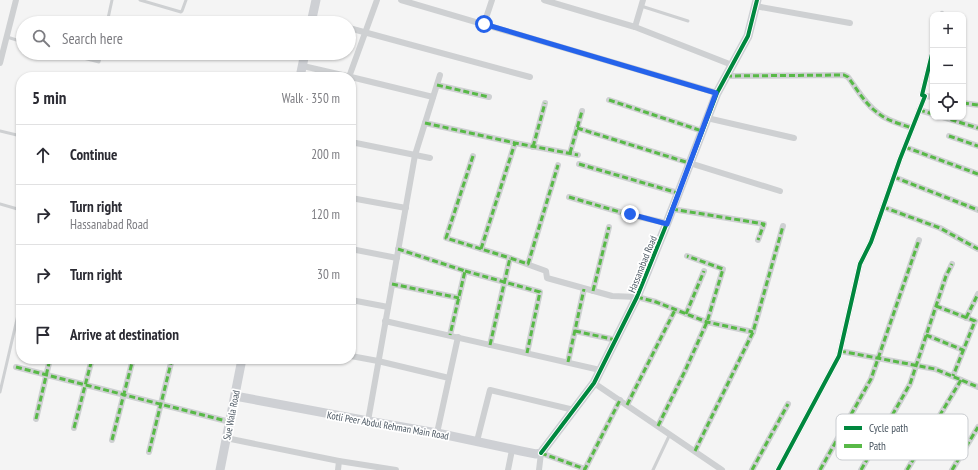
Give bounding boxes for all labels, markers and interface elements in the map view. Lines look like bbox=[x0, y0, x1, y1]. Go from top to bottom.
map controls bbox=[930, 12, 966, 120]
button: + bbox=[930, 12, 966, 48]
route start bbox=[475, 15, 493, 33]
search box bbox=[16, 16, 356, 60]
icon: search bbox=[30, 27, 52, 49]
text: Search here bbox=[62, 29, 123, 48]
button: − bbox=[930, 48, 966, 84]
button: locate bbox=[930, 84, 966, 120]
text: 5 min bbox=[32, 87, 66, 109]
text: Walk · 350 m bbox=[282, 90, 340, 107]
icon: ahead bbox=[32, 144, 54, 166]
text: Continue bbox=[70, 145, 117, 164]
text: 200 m bbox=[311, 146, 340, 163]
text: Turn right bbox=[70, 197, 122, 216]
icon: right bbox=[32, 204, 54, 226]
route end bbox=[621, 205, 639, 223]
text: 120 m bbox=[311, 206, 340, 223]
text: Hassanabad Road bbox=[70, 216, 148, 233]
street label: Hassanabad Road bbox=[625, 234, 660, 295]
icon: right bbox=[32, 264, 54, 286]
text: Turn right bbox=[70, 265, 122, 284]
text: 30 m bbox=[317, 266, 340, 283]
icon: arrive bbox=[32, 324, 54, 346]
text: Arrive at destination bbox=[70, 325, 179, 344]
street label: Sue Wala Road bbox=[220, 389, 243, 441]
street label: Kotli Peer Abdul Rehman Main Road bbox=[326, 408, 450, 443]
legend bbox=[836, 414, 968, 460]
text: Cycle path bbox=[869, 421, 908, 435]
text: Path bbox=[869, 439, 886, 453]

